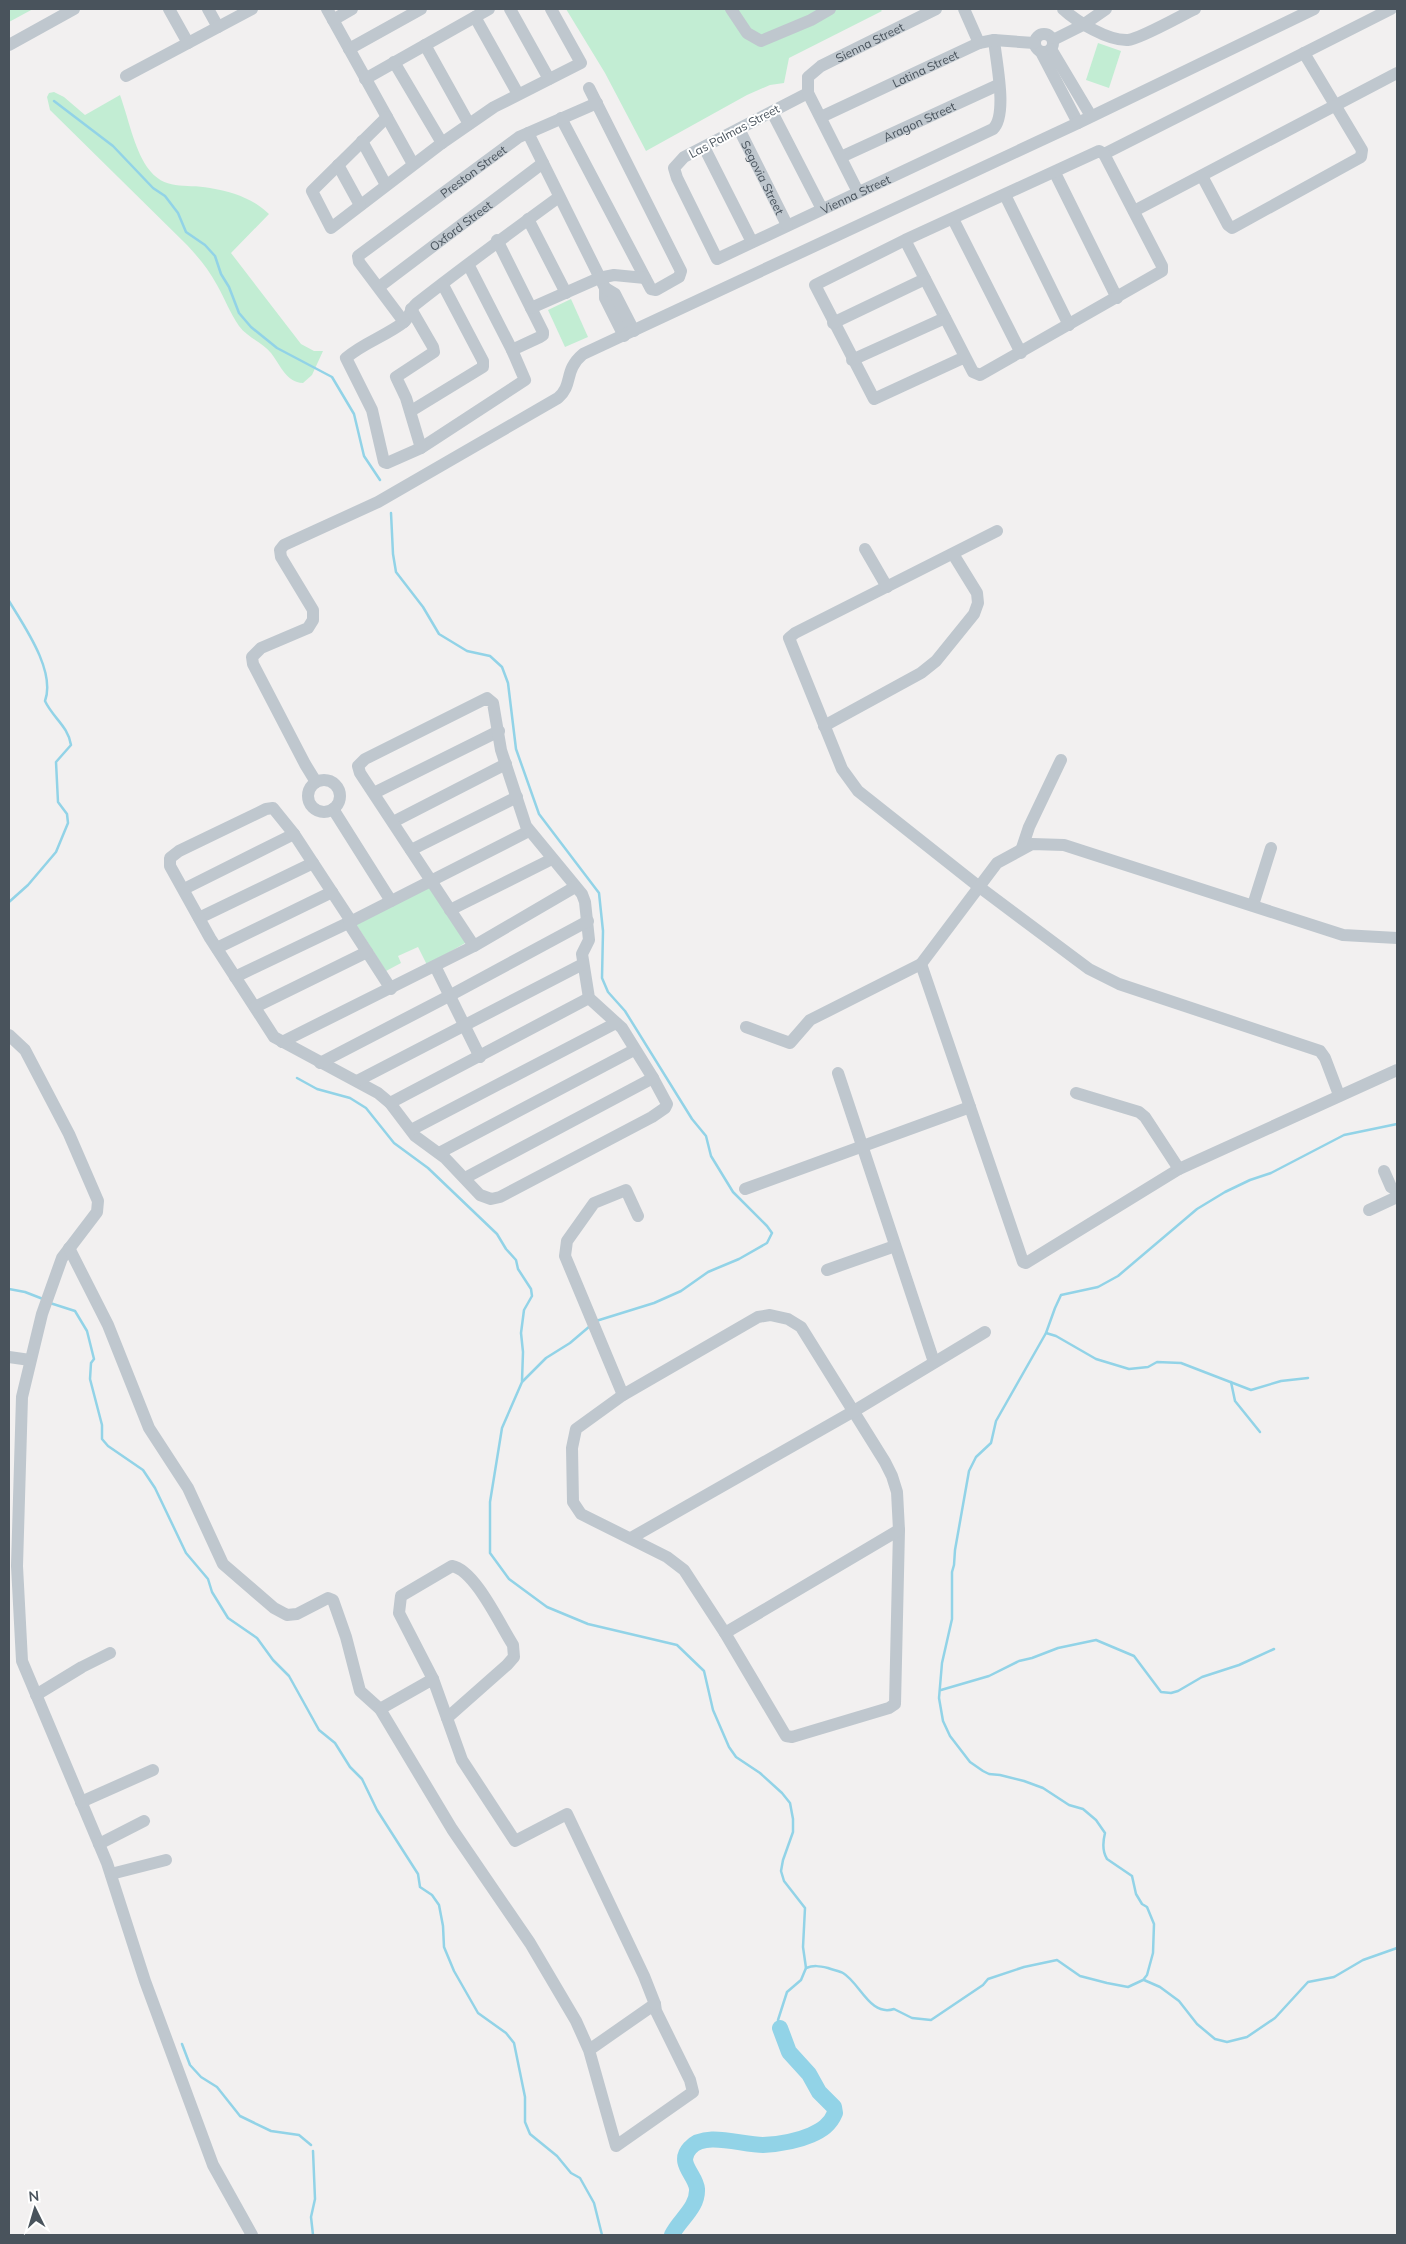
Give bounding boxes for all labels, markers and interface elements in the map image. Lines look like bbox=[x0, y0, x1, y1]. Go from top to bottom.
street label: Sienna Street bbox=[833, 19, 906, 65]
street label: Latina Street bbox=[890, 46, 961, 90]
street label: Aragon Street bbox=[881, 98, 958, 144]
street label: Las Palmas Street bbox=[686, 101, 782, 161]
street label: Segovia Street bbox=[738, 138, 788, 217]
street label: Preston Street bbox=[437, 142, 509, 201]
street label: Vienna Street bbox=[818, 171, 893, 217]
street label: Oxford Street bbox=[426, 197, 495, 254]
north arrow bbox=[10, 2184, 60, 2234]
text: N bbox=[28, 2187, 40, 2205]

